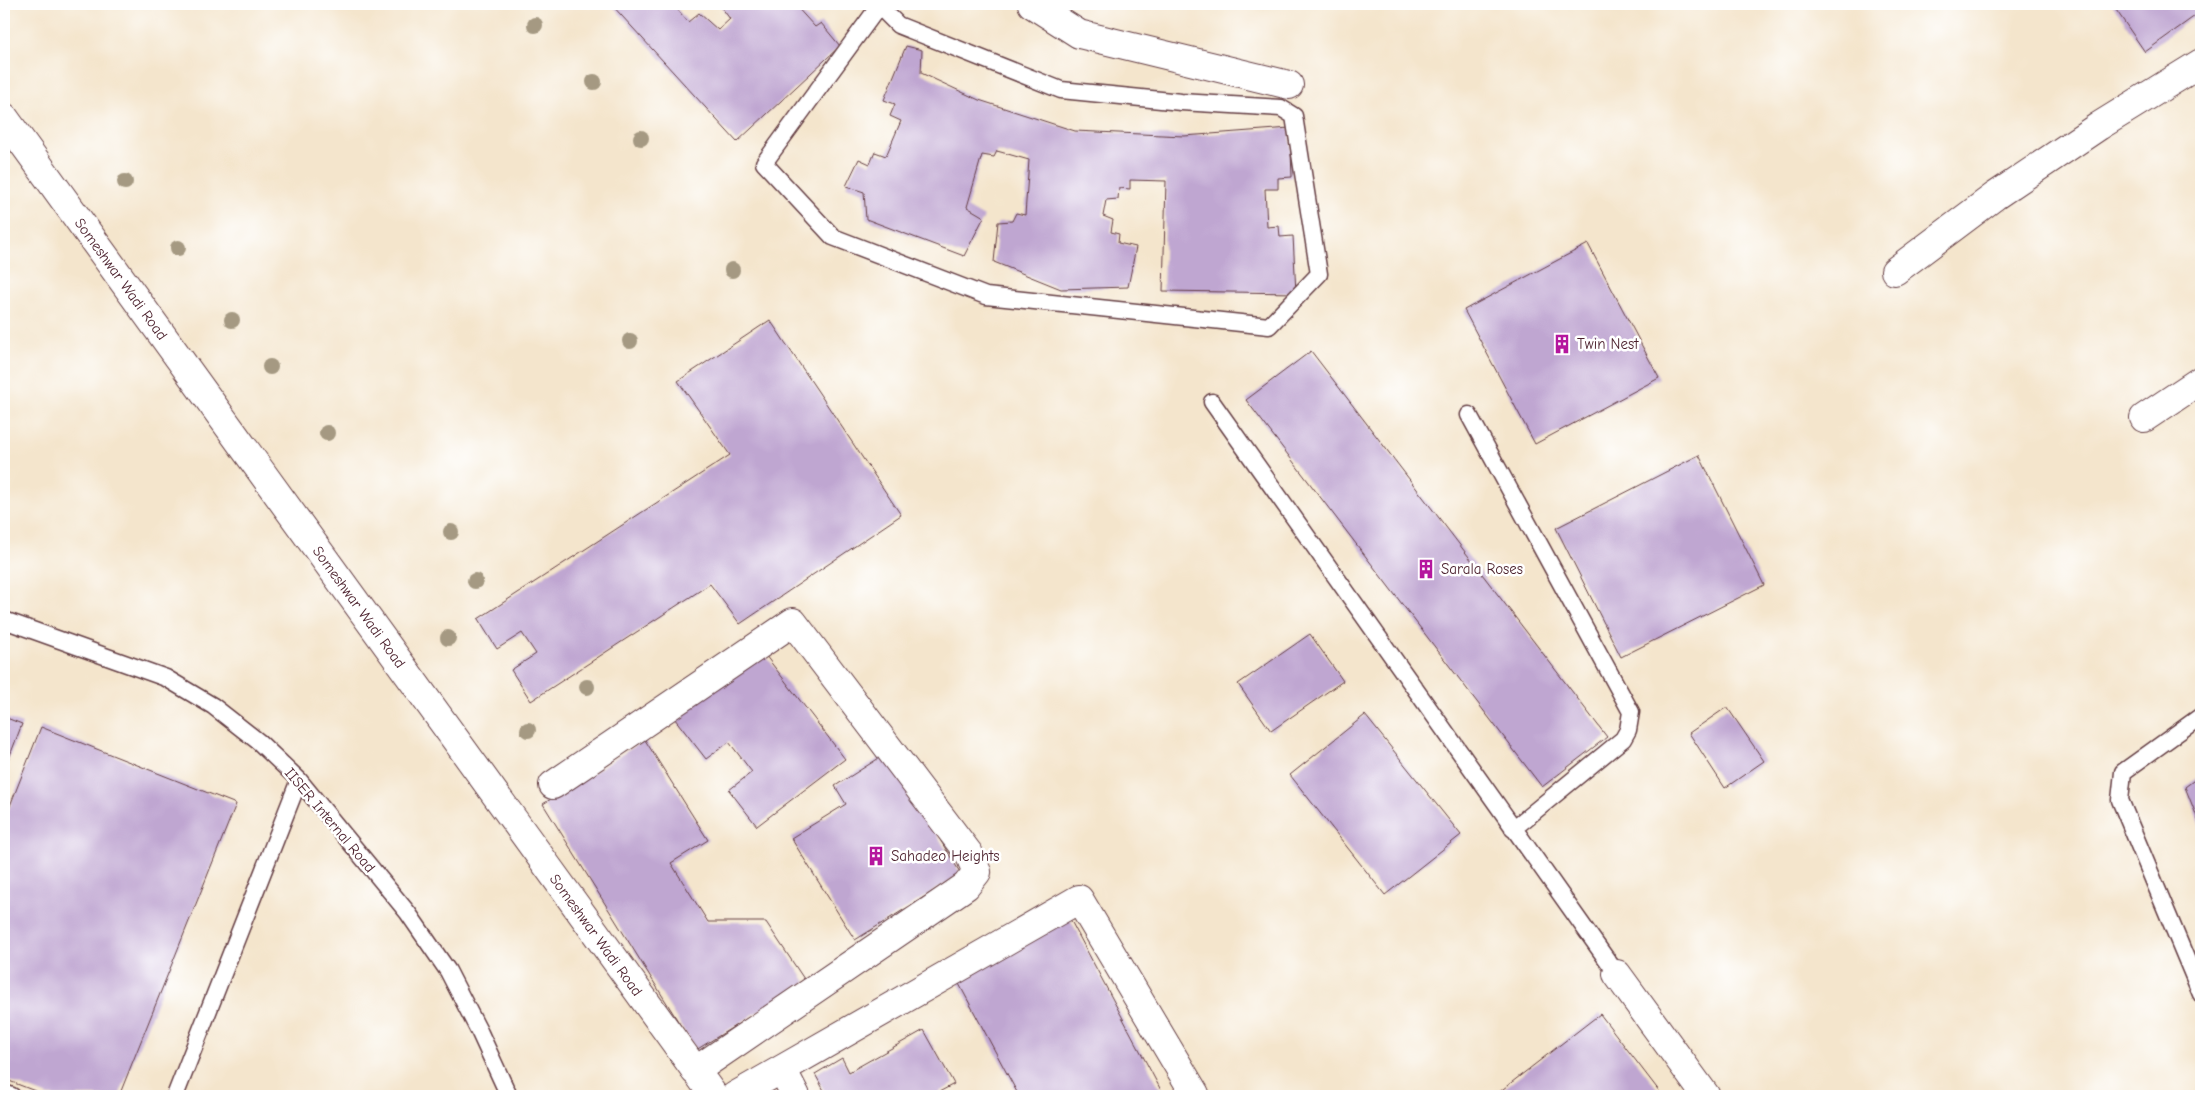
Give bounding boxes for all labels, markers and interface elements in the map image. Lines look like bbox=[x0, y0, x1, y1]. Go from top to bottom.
street label: Someshwar Wadi Road bbox=[71, 215, 171, 343]
building icon: Twin Nest bbox=[1551, 333, 1573, 355]
place label: Twin Nest bbox=[1577, 335, 1639, 353]
street label: Someshwar Wadi Road bbox=[309, 543, 409, 671]
building icon: Sarala Roses bbox=[1415, 558, 1437, 580]
place label: Sarala Roses bbox=[1441, 560, 1523, 578]
street label: IISER Internal Road bbox=[281, 764, 379, 876]
building icon: Sahadeo Heights bbox=[865, 845, 887, 867]
place label: Sahadeo Heights bbox=[891, 847, 1000, 865]
street label: Someshwar Wadi Road bbox=[546, 871, 646, 999]

